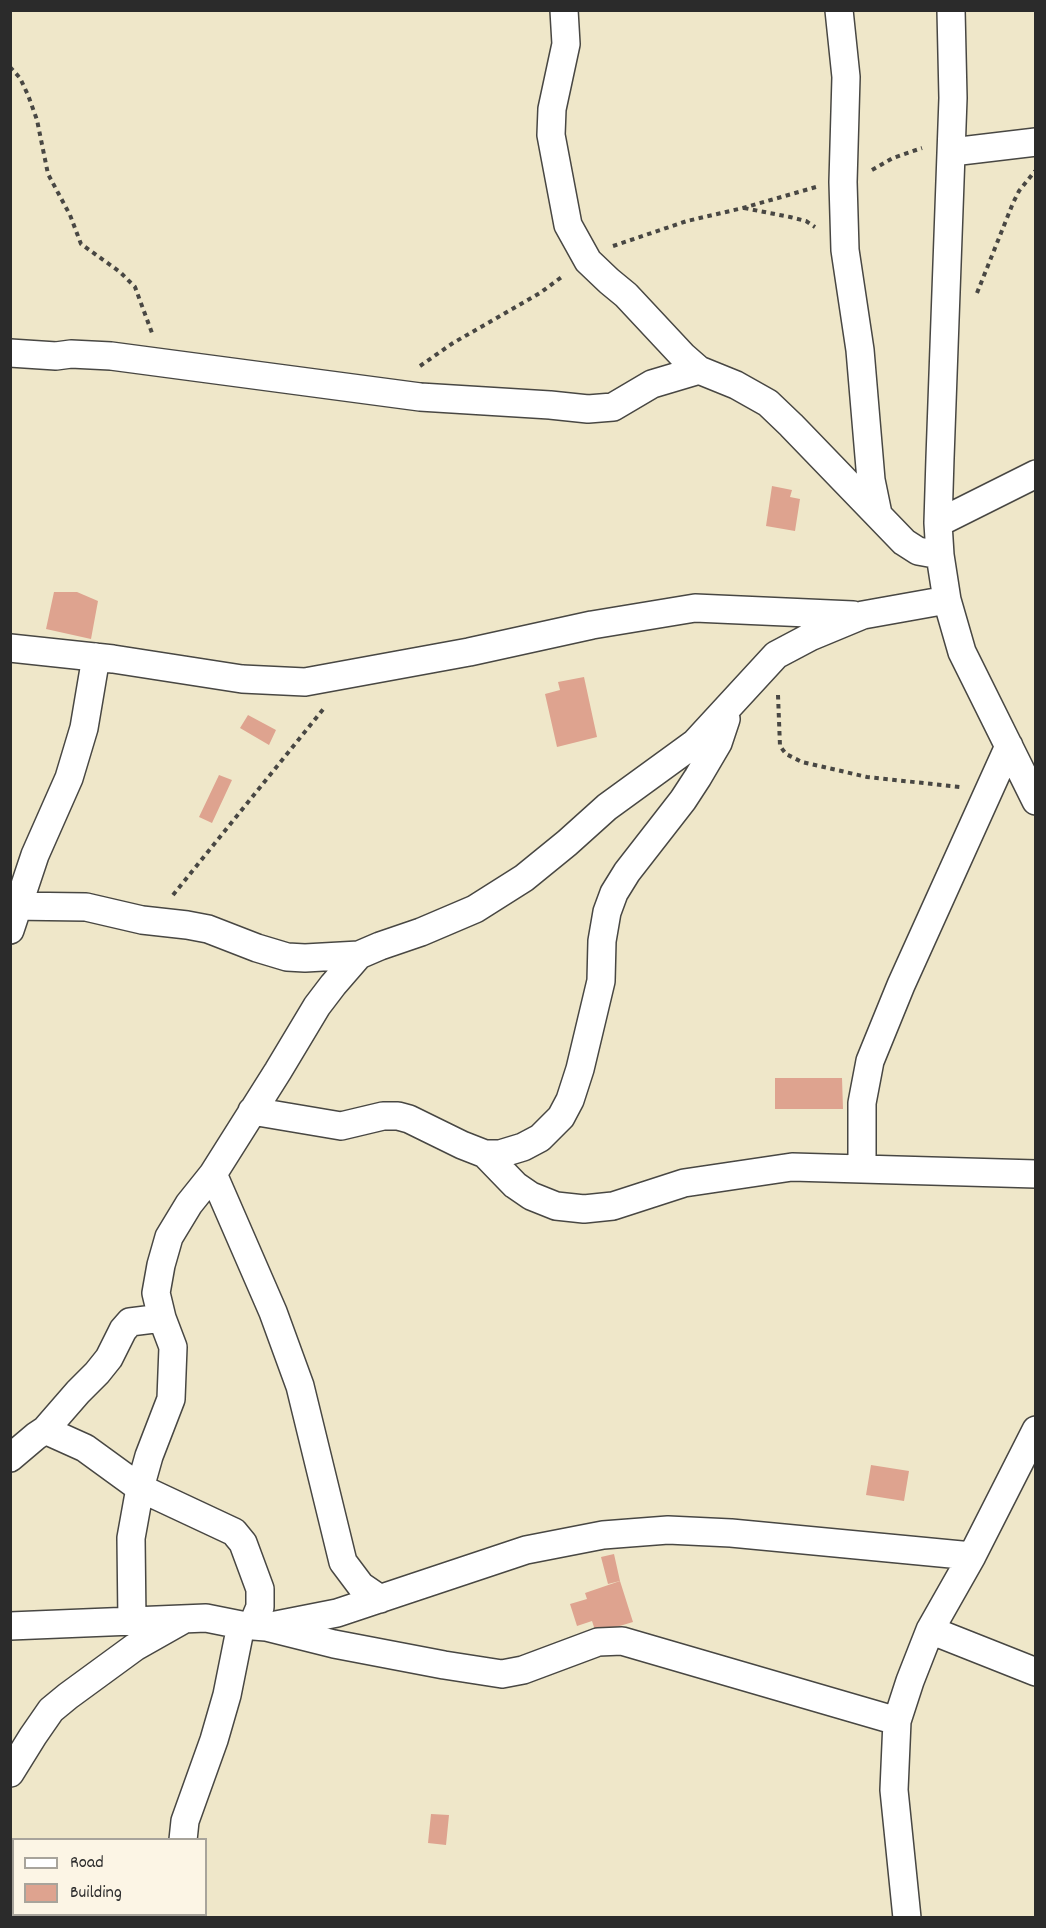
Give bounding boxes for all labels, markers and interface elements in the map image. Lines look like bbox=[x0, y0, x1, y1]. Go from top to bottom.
legend bbox=[12, 1838, 207, 1916]
text: Road bbox=[70, 1851, 104, 1876]
text: Building bbox=[70, 1881, 122, 1906]

